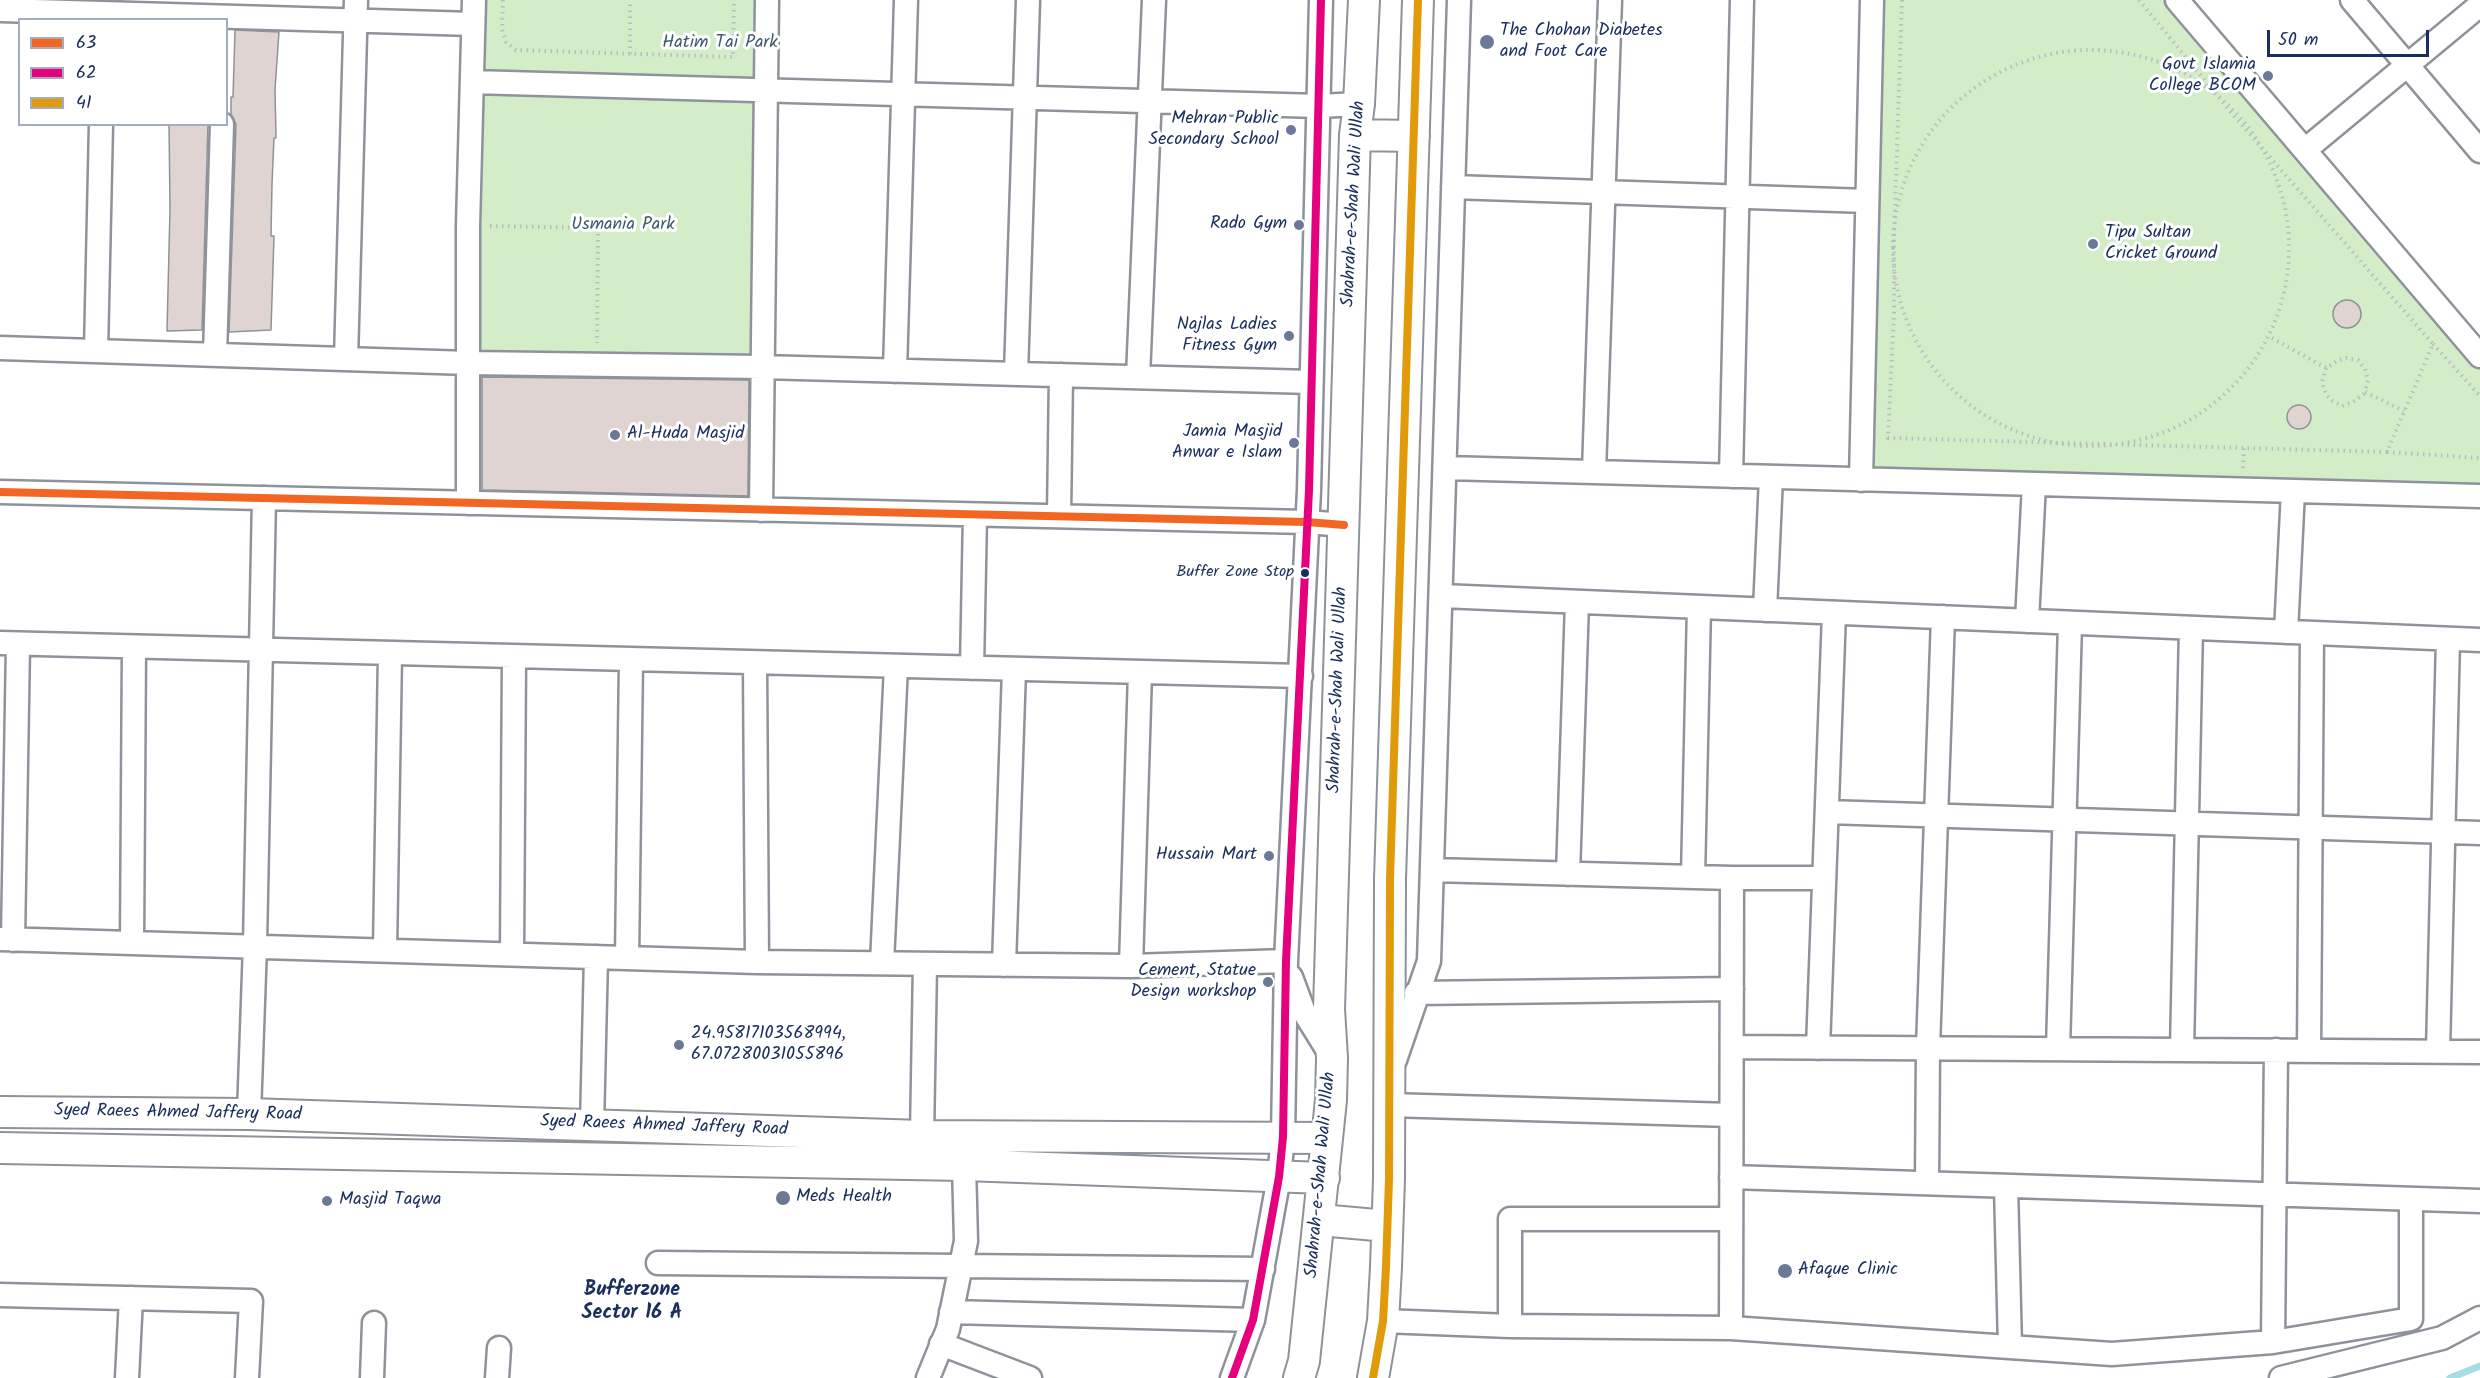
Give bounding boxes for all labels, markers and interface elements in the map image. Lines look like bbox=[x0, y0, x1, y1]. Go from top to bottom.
legend bbox=[18, 18, 228, 126]
scale bar bbox=[2270, 18, 2432, 56]
place label: The Chohan Diabetes and Foot Care bbox=[1500, 21, 1663, 63]
text: 50 m bbox=[2278, 26, 2318, 55]
text: 63 bbox=[76, 29, 96, 58]
park label: Hatim Tai Park bbox=[662, 33, 778, 55]
marker: The Chohan Diabetes and Foot Care bbox=[1478, 33, 1496, 51]
place label: Govt Islamia College BCOM bbox=[2149, 55, 2256, 98]
text: 62 bbox=[76, 59, 96, 88]
marker: Govt Islamia College BCOM bbox=[2261, 69, 2275, 83]
text: 41 bbox=[76, 89, 92, 118]
street label: Shahrah-e-Shah Wali Ullah bbox=[1339, 100, 1371, 308]
place label: Mehran Public Secondary School bbox=[1149, 109, 1279, 152]
marker: Mehran Public Secondary School bbox=[1284, 123, 1298, 137]
place label: Rado Gym bbox=[1210, 214, 1287, 236]
park label: Usmania Park bbox=[571, 215, 675, 237]
marker: Rado Gym bbox=[1292, 218, 1306, 232]
place label: Tipu Sultan Cricket Ground bbox=[2105, 223, 2217, 266]
marker: Tipu Sultan Cricket Ground bbox=[2086, 237, 2100, 251]
place label: Najlas Ladies Fitness Gym bbox=[1177, 315, 1277, 358]
marker: Najlas Ladies Fitness Gym bbox=[1282, 329, 1296, 343]
place label: Jamia Masjid Anwar e Islam bbox=[1172, 422, 1282, 464]
place label: Al-Huda Masjid bbox=[627, 424, 744, 446]
marker: Al-Huda Masjid bbox=[608, 428, 622, 442]
marker: Jamia Masjid Anwar e Islam bbox=[1287, 436, 1301, 450]
place label: Buffer Zone Stop bbox=[1176, 563, 1294, 583]
marker: Buffer Zone Stop bbox=[1299, 567, 1311, 579]
street label: Shahrah-e-Shah Wali Ullah bbox=[1325, 586, 1353, 794]
place label: Hussain Mart bbox=[1156, 845, 1257, 867]
marker: Hussain Mart bbox=[1262, 849, 1276, 863]
place label: Cement, Statue Design workshop bbox=[1130, 961, 1256, 1004]
marker: Cement, Statue Design workshop bbox=[1261, 975, 1275, 989]
place label: 24.95817103568994, 67.07280031055896 bbox=[691, 1024, 846, 1066]
marker: 24.95817103568994, 67.07280031055896 bbox=[672, 1038, 686, 1052]
street label: Shahrah-e-Shah Wali Ullah bbox=[1302, 1071, 1342, 1279]
street label: Syed Raees Ahmed Jaffery Road bbox=[54, 1101, 302, 1127]
street label: Syed Raees Ahmed Jaffery Road bbox=[540, 1112, 788, 1142]
place label: Meds Health bbox=[796, 1187, 892, 1209]
marker: Meds Health bbox=[774, 1189, 792, 1207]
place label: Masjid Taqwa bbox=[339, 1190, 442, 1212]
marker: Masjid Taqwa bbox=[320, 1194, 334, 1208]
place label: Afaque Clinic bbox=[1798, 1260, 1898, 1282]
marker: Afaque Clinic bbox=[1776, 1262, 1794, 1280]
district label: Bufferzone Sector 16 A bbox=[582, 1280, 682, 1327]

